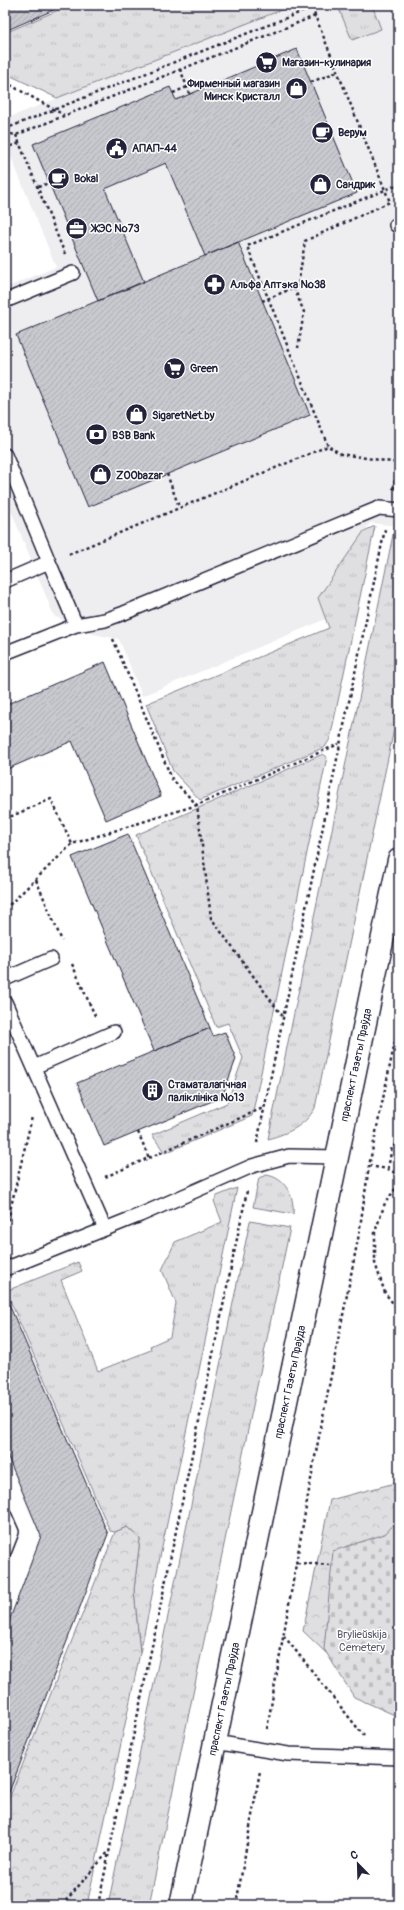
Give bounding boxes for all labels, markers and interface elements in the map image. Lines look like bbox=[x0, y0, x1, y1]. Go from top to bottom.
supermarket icon: Магазин-кулинария bbox=[254, 49, 280, 75]
place label: Магазин-кулинария bbox=[282, 56, 371, 69]
shop icon: Фирменный магазин Минск Кристалл bbox=[283, 76, 309, 102]
place label: Фирменный магазин Минск Кристалл bbox=[186, 77, 281, 103]
cafe icon: Верум bbox=[310, 119, 336, 145]
place label: Верум bbox=[338, 126, 367, 139]
public building icon: АПАП-44 bbox=[104, 135, 130, 161]
place label: АПАП-44 bbox=[132, 142, 178, 155]
cafe icon: Bokal bbox=[45, 165, 71, 191]
shop icon: Сандрик bbox=[307, 171, 333, 197]
place label: Bokal bbox=[74, 172, 99, 185]
place label: Сандрик bbox=[336, 178, 376, 191]
office icon: ЖЭС №73 bbox=[64, 215, 90, 241]
place label: ЖЭС №73 bbox=[90, 222, 140, 235]
pharmacy icon: Альфа Аптэка №38 bbox=[201, 271, 227, 297]
place label: Альфа Аптэка №38 bbox=[230, 278, 326, 291]
supermarket icon: Green bbox=[162, 355, 188, 381]
place label: Green bbox=[190, 362, 218, 375]
shop icon: SigaretNet.by bbox=[124, 402, 150, 428]
place label: SigaretNet.by bbox=[152, 409, 215, 422]
bank icon: BSB Bank bbox=[83, 422, 109, 448]
place label: BSB Bank bbox=[112, 429, 155, 442]
shop icon: ZOObazar bbox=[88, 462, 114, 488]
place label: ZOObazar bbox=[116, 469, 164, 482]
street label: праспект Газеты Праўда bbox=[338, 1007, 374, 1123]
building icon: Стаматалагічная паліклініка №13 bbox=[139, 1077, 165, 1103]
place label: Стаматалагічная паліклініка №13 bbox=[168, 1078, 246, 1104]
street label: праспект Газеты Праўда bbox=[272, 1324, 308, 1440]
park label: Brylieŭskija Cemetery bbox=[337, 1628, 387, 1654]
street label: праспект Газеты Праўда bbox=[206, 1641, 242, 1757]
north arrow bbox=[338, 1844, 378, 1884]
text: С bbox=[349, 1848, 360, 1863]

